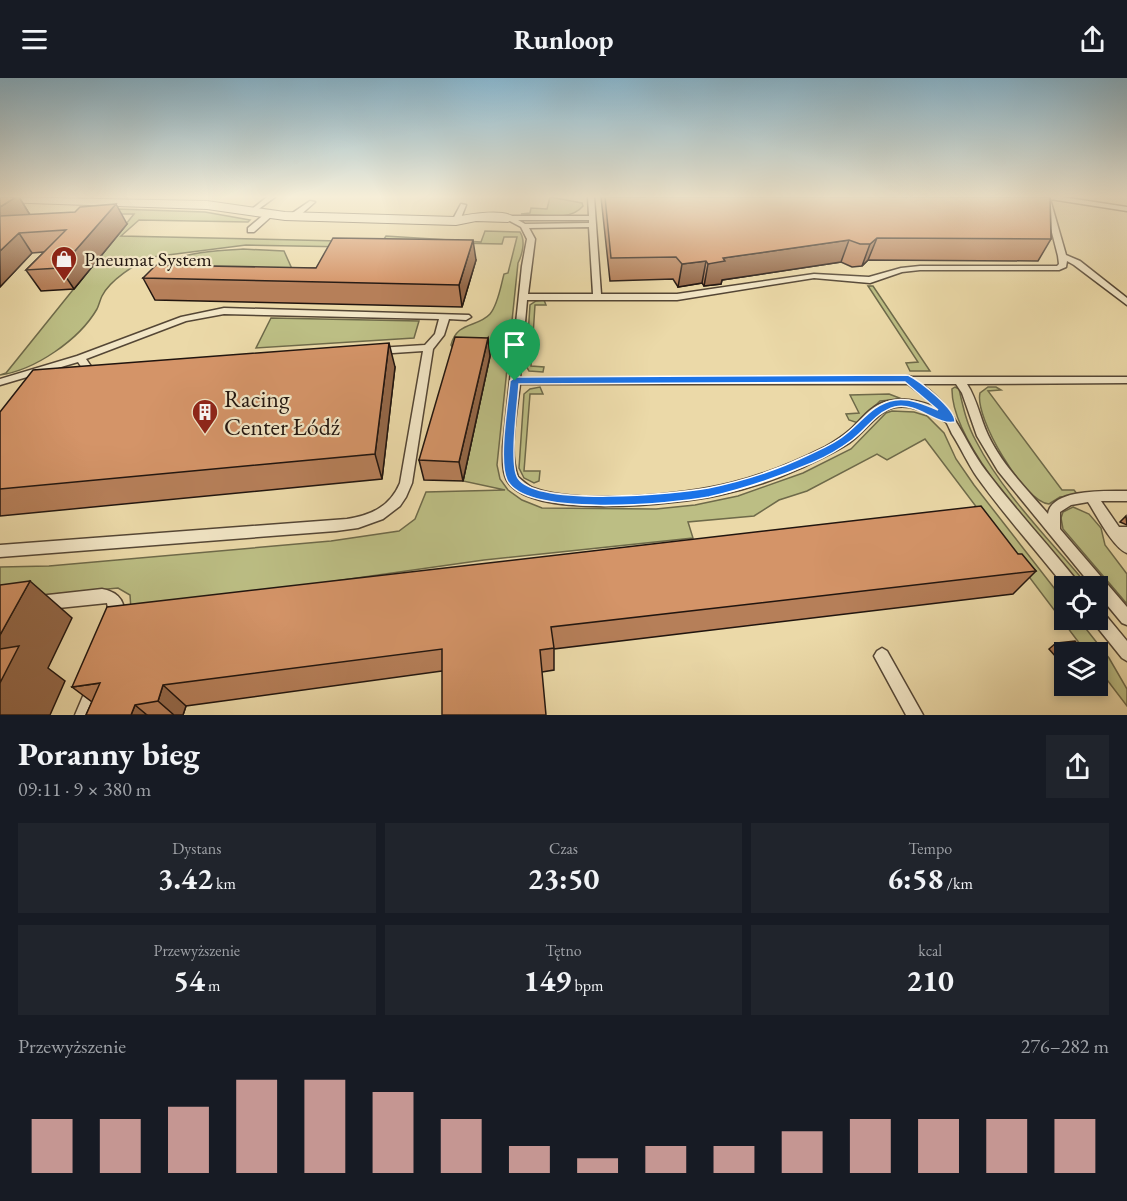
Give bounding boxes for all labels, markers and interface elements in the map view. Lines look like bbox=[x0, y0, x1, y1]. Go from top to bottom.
text: Runloop bbox=[514, 22, 613, 57]
icon: menu bbox=[18, 23, 51, 56]
icon: share bbox=[1076, 23, 1109, 56]
shop icon: Pneumat System bbox=[49, 244, 79, 282]
place label: Pneumat System bbox=[84, 246, 212, 272]
pin bbox=[489, 319, 540, 381]
icon: arrive bbox=[498, 328, 531, 361]
place label: Racing Center Łódź bbox=[224, 383, 340, 442]
building icon: Racing Center Łódź bbox=[190, 397, 220, 435]
map controls bbox=[1054, 576, 1108, 696]
button: locate bbox=[1054, 576, 1108, 630]
button: layers bbox=[1054, 642, 1108, 696]
text: Poranny bieg bbox=[18, 732, 200, 775]
button: share bbox=[1046, 735, 1109, 798]
text: 09:11 · 9 × 380 m bbox=[18, 776, 151, 802]
text: Dystans bbox=[172, 838, 221, 859]
text: Czas bbox=[549, 838, 578, 859]
text: Tempo bbox=[908, 838, 952, 859]
text: 3.42 bbox=[158, 859, 213, 898]
text: 23:50 bbox=[528, 859, 599, 898]
text: 6:58 bbox=[887, 859, 943, 898]
text: km bbox=[213, 873, 236, 894]
text: /km bbox=[943, 873, 973, 894]
text: Przewyższenie bbox=[154, 940, 240, 961]
text: Tętno bbox=[545, 940, 582, 961]
text: kcal bbox=[918, 940, 942, 961]
text: 54 bbox=[173, 961, 205, 1000]
text: 149 bbox=[524, 961, 571, 1000]
text: 210 bbox=[906, 961, 954, 1000]
text: m bbox=[205, 975, 221, 996]
text: bpm bbox=[571, 975, 603, 996]
text: Przewyższenie bbox=[18, 1033, 126, 1059]
text: 276–282 m bbox=[1021, 1033, 1109, 1059]

